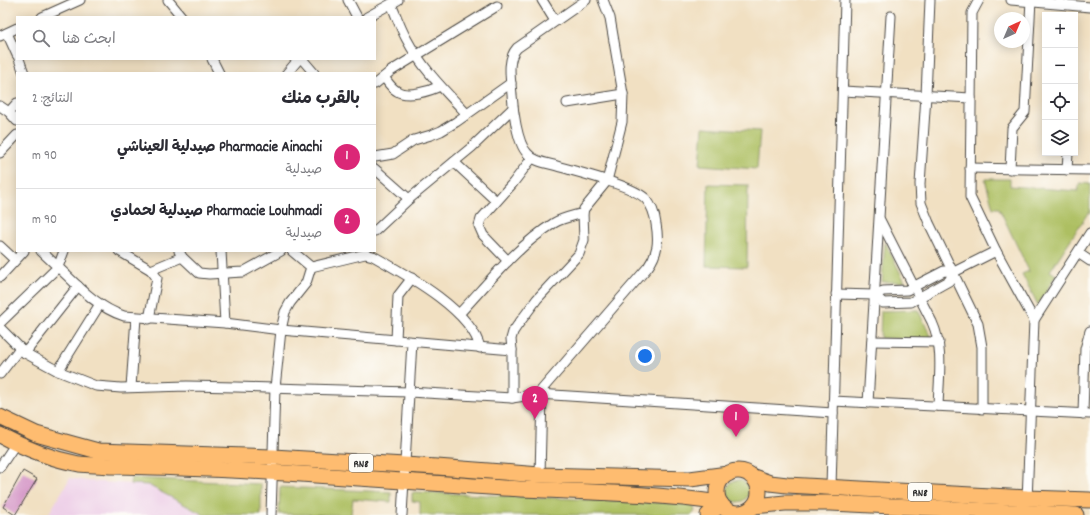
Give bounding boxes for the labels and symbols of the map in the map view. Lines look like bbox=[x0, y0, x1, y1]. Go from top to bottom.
north arrow bbox=[994, 12, 1030, 48]
your location bbox=[635, 346, 655, 366]
pin: 2 bbox=[522, 386, 548, 419]
pin: 1 bbox=[723, 404, 749, 437]
road number: RN8 bbox=[349, 454, 373, 472]
road number: RN8 bbox=[908, 483, 932, 501]

